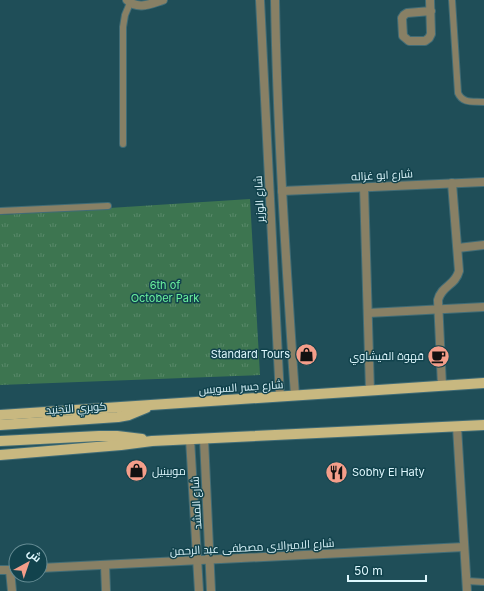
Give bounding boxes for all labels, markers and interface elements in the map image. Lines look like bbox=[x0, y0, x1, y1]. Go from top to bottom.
street label: شارع ابو غزاله bbox=[351, 166, 413, 185]
street label: شارع الوزير bbox=[251, 175, 268, 224]
park label: 6th of October Park bbox=[131, 278, 199, 305]
shop icon: Standard Tours bbox=[293, 341, 319, 367]
cafe icon: قهوة الفيشاوي bbox=[426, 343, 452, 369]
place label: Standard Tours bbox=[211, 347, 290, 361]
place label: قهوة الفيشاوي bbox=[349, 349, 424, 365]
street label: شارع جسر السويس bbox=[198, 377, 284, 398]
street label: كوبري التجنيد bbox=[45, 399, 107, 419]
shop icon: موبينيل bbox=[123, 458, 149, 484]
restaurant icon: Sobhy El Haty bbox=[323, 459, 349, 485]
place label: موبينيل bbox=[152, 464, 186, 478]
place label: Sobhy El Haty bbox=[352, 465, 425, 479]
street label: شارع المشد bbox=[188, 476, 205, 530]
street label: شارع الاميرالاى مصطفى عبد الرحمن bbox=[169, 536, 335, 559]
north arrow bbox=[8, 543, 48, 583]
text: ش bbox=[25, 545, 44, 565]
scale bar bbox=[348, 557, 426, 583]
text: 50 m bbox=[354, 563, 383, 578]

